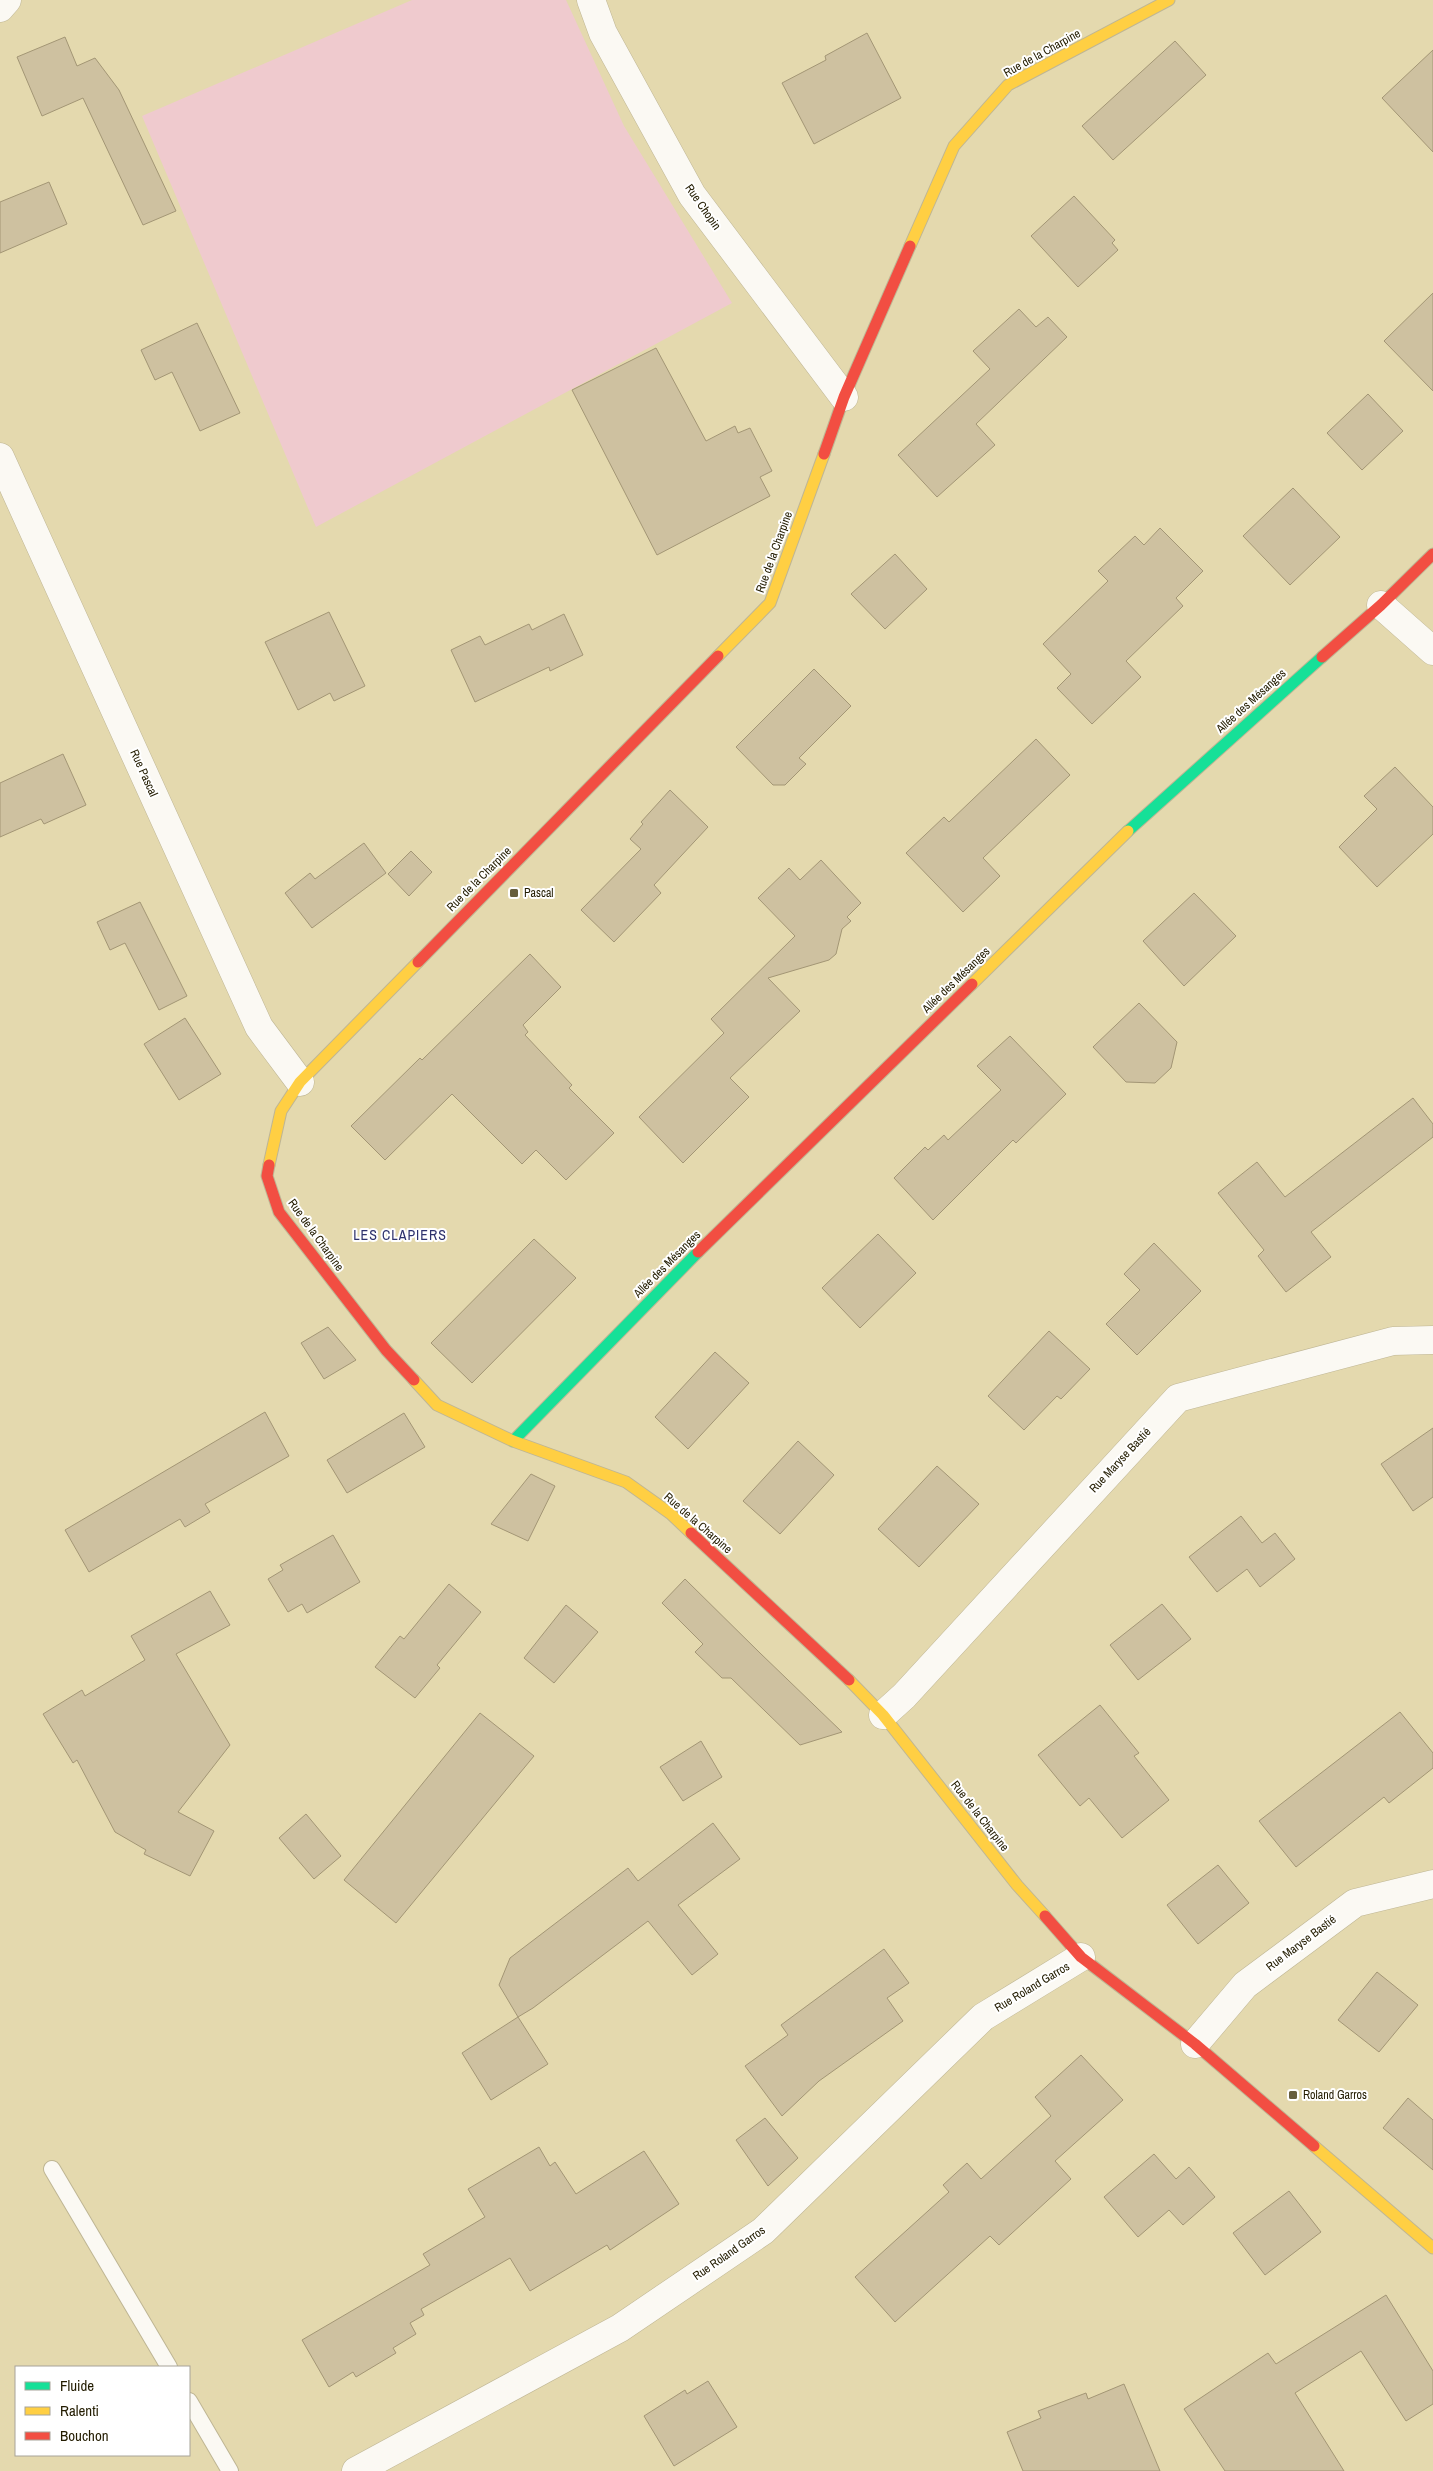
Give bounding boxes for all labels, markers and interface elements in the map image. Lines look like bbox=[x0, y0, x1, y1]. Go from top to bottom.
street label: Rue de la Charpine bbox=[1001, 25, 1083, 81]
street label: Rue Chopin bbox=[681, 181, 725, 233]
street label: Rue de la Charpine bbox=[752, 509, 796, 595]
street label: Allée des Mésanges bbox=[1212, 665, 1289, 737]
street label: Rue Pascal bbox=[126, 747, 162, 799]
street label: Rue de la Charpine bbox=[443, 843, 515, 915]
place label: Pascal bbox=[524, 885, 554, 901]
marker: Pascal bbox=[508, 887, 520, 899]
street label: Allée des Mésanges bbox=[918, 943, 993, 1017]
street label: Rue de la Charpine bbox=[284, 1196, 348, 1274]
district label: LES CLAPIERS bbox=[353, 1226, 447, 1244]
street label: Allée des Mésanges bbox=[629, 1227, 704, 1302]
street label: Rue Maryse Bastié bbox=[1086, 1424, 1154, 1496]
street label: Rue de la Charpine bbox=[661, 1489, 735, 1557]
street label: Rue de la Charpine bbox=[947, 1777, 1013, 1855]
street label: Rue Maryse Bastié bbox=[1263, 1911, 1339, 1975]
street label: Rue Roland Garros bbox=[992, 1958, 1073, 2016]
place label: Roland Garros bbox=[1303, 2087, 1367, 2103]
marker: Roland Garros bbox=[1287, 2089, 1299, 2101]
street label: Rue Roland Garros bbox=[690, 2222, 768, 2284]
legend bbox=[15, 2366, 190, 2456]
text: Fluide bbox=[60, 2375, 94, 2396]
text: Ralenti bbox=[60, 2400, 99, 2421]
text: Bouchon bbox=[60, 2425, 109, 2446]

